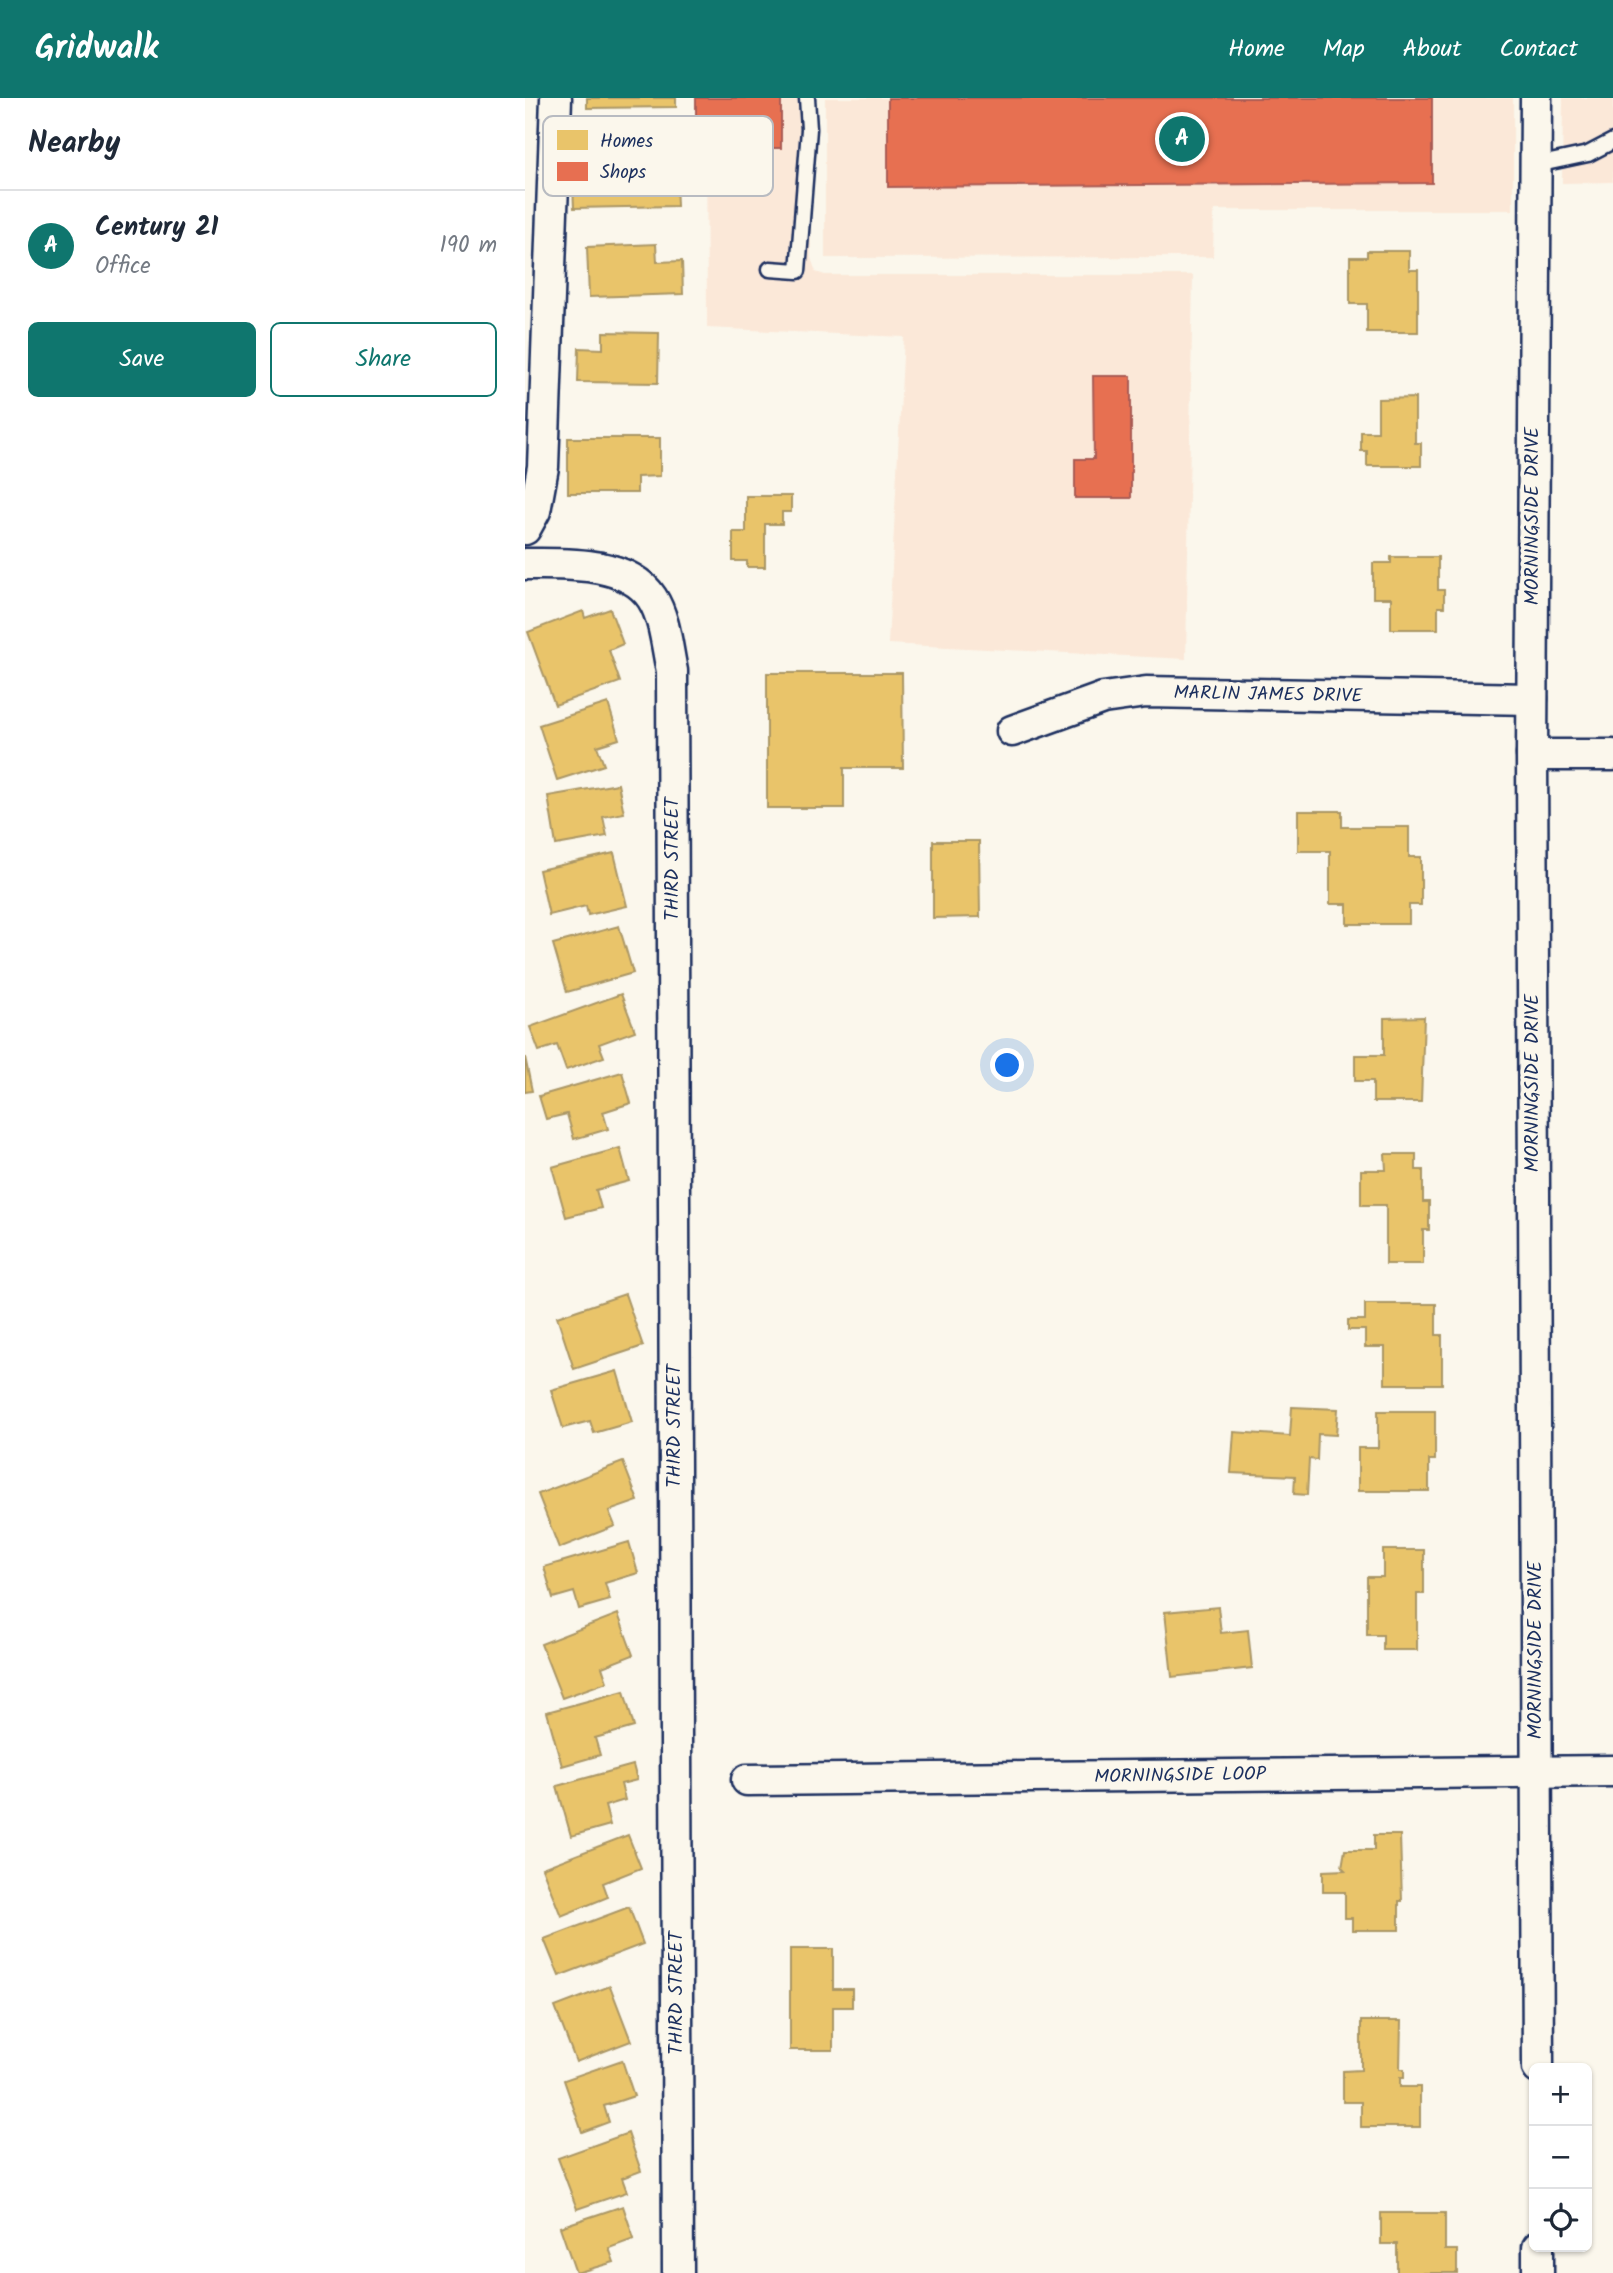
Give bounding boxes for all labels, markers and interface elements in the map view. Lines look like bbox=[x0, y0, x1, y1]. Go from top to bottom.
text: Gridwalk bbox=[35, 23, 158, 76]
text: Home bbox=[1228, 30, 1285, 69]
text: Map bbox=[1323, 30, 1365, 69]
text: About bbox=[1403, 30, 1461, 69]
text: Contact bbox=[1499, 30, 1578, 69]
pin: A bbox=[1159, 113, 1205, 165]
legend bbox=[543, 116, 773, 196]
text: Nearby bbox=[28, 120, 120, 168]
text: Homes bbox=[600, 127, 653, 157]
text: Shops bbox=[600, 158, 646, 188]
text: Century 21 bbox=[95, 207, 218, 249]
text: A bbox=[44, 228, 58, 264]
text: 190 m bbox=[440, 228, 497, 264]
text: Office bbox=[95, 249, 150, 285]
button: Save bbox=[28, 322, 256, 397]
button: Share bbox=[270, 322, 497, 397]
street label: MORNINGSIDE DRIVE bbox=[1518, 426, 1548, 605]
street label: MARLIN JAMES DRIVE bbox=[1173, 678, 1364, 712]
street label: THIRD STREET bbox=[658, 795, 688, 921]
street label: MORNINGSIDE DRIVE bbox=[1518, 993, 1548, 1172]
your location bbox=[990, 1048, 1024, 1082]
street label: THIRD STREET bbox=[660, 1362, 690, 1488]
street label: MORNINGSIDE DRIVE bbox=[1521, 1560, 1551, 1739]
street label: MORNINGSIDE LOOP bbox=[1094, 1759, 1267, 1792]
street label: THIRD STREET bbox=[662, 1929, 692, 2055]
map controls bbox=[1529, 2063, 1592, 2252]
button: + bbox=[1529, 2063, 1592, 2126]
button: − bbox=[1529, 2126, 1592, 2189]
button: locate bbox=[1529, 2189, 1592, 2252]

